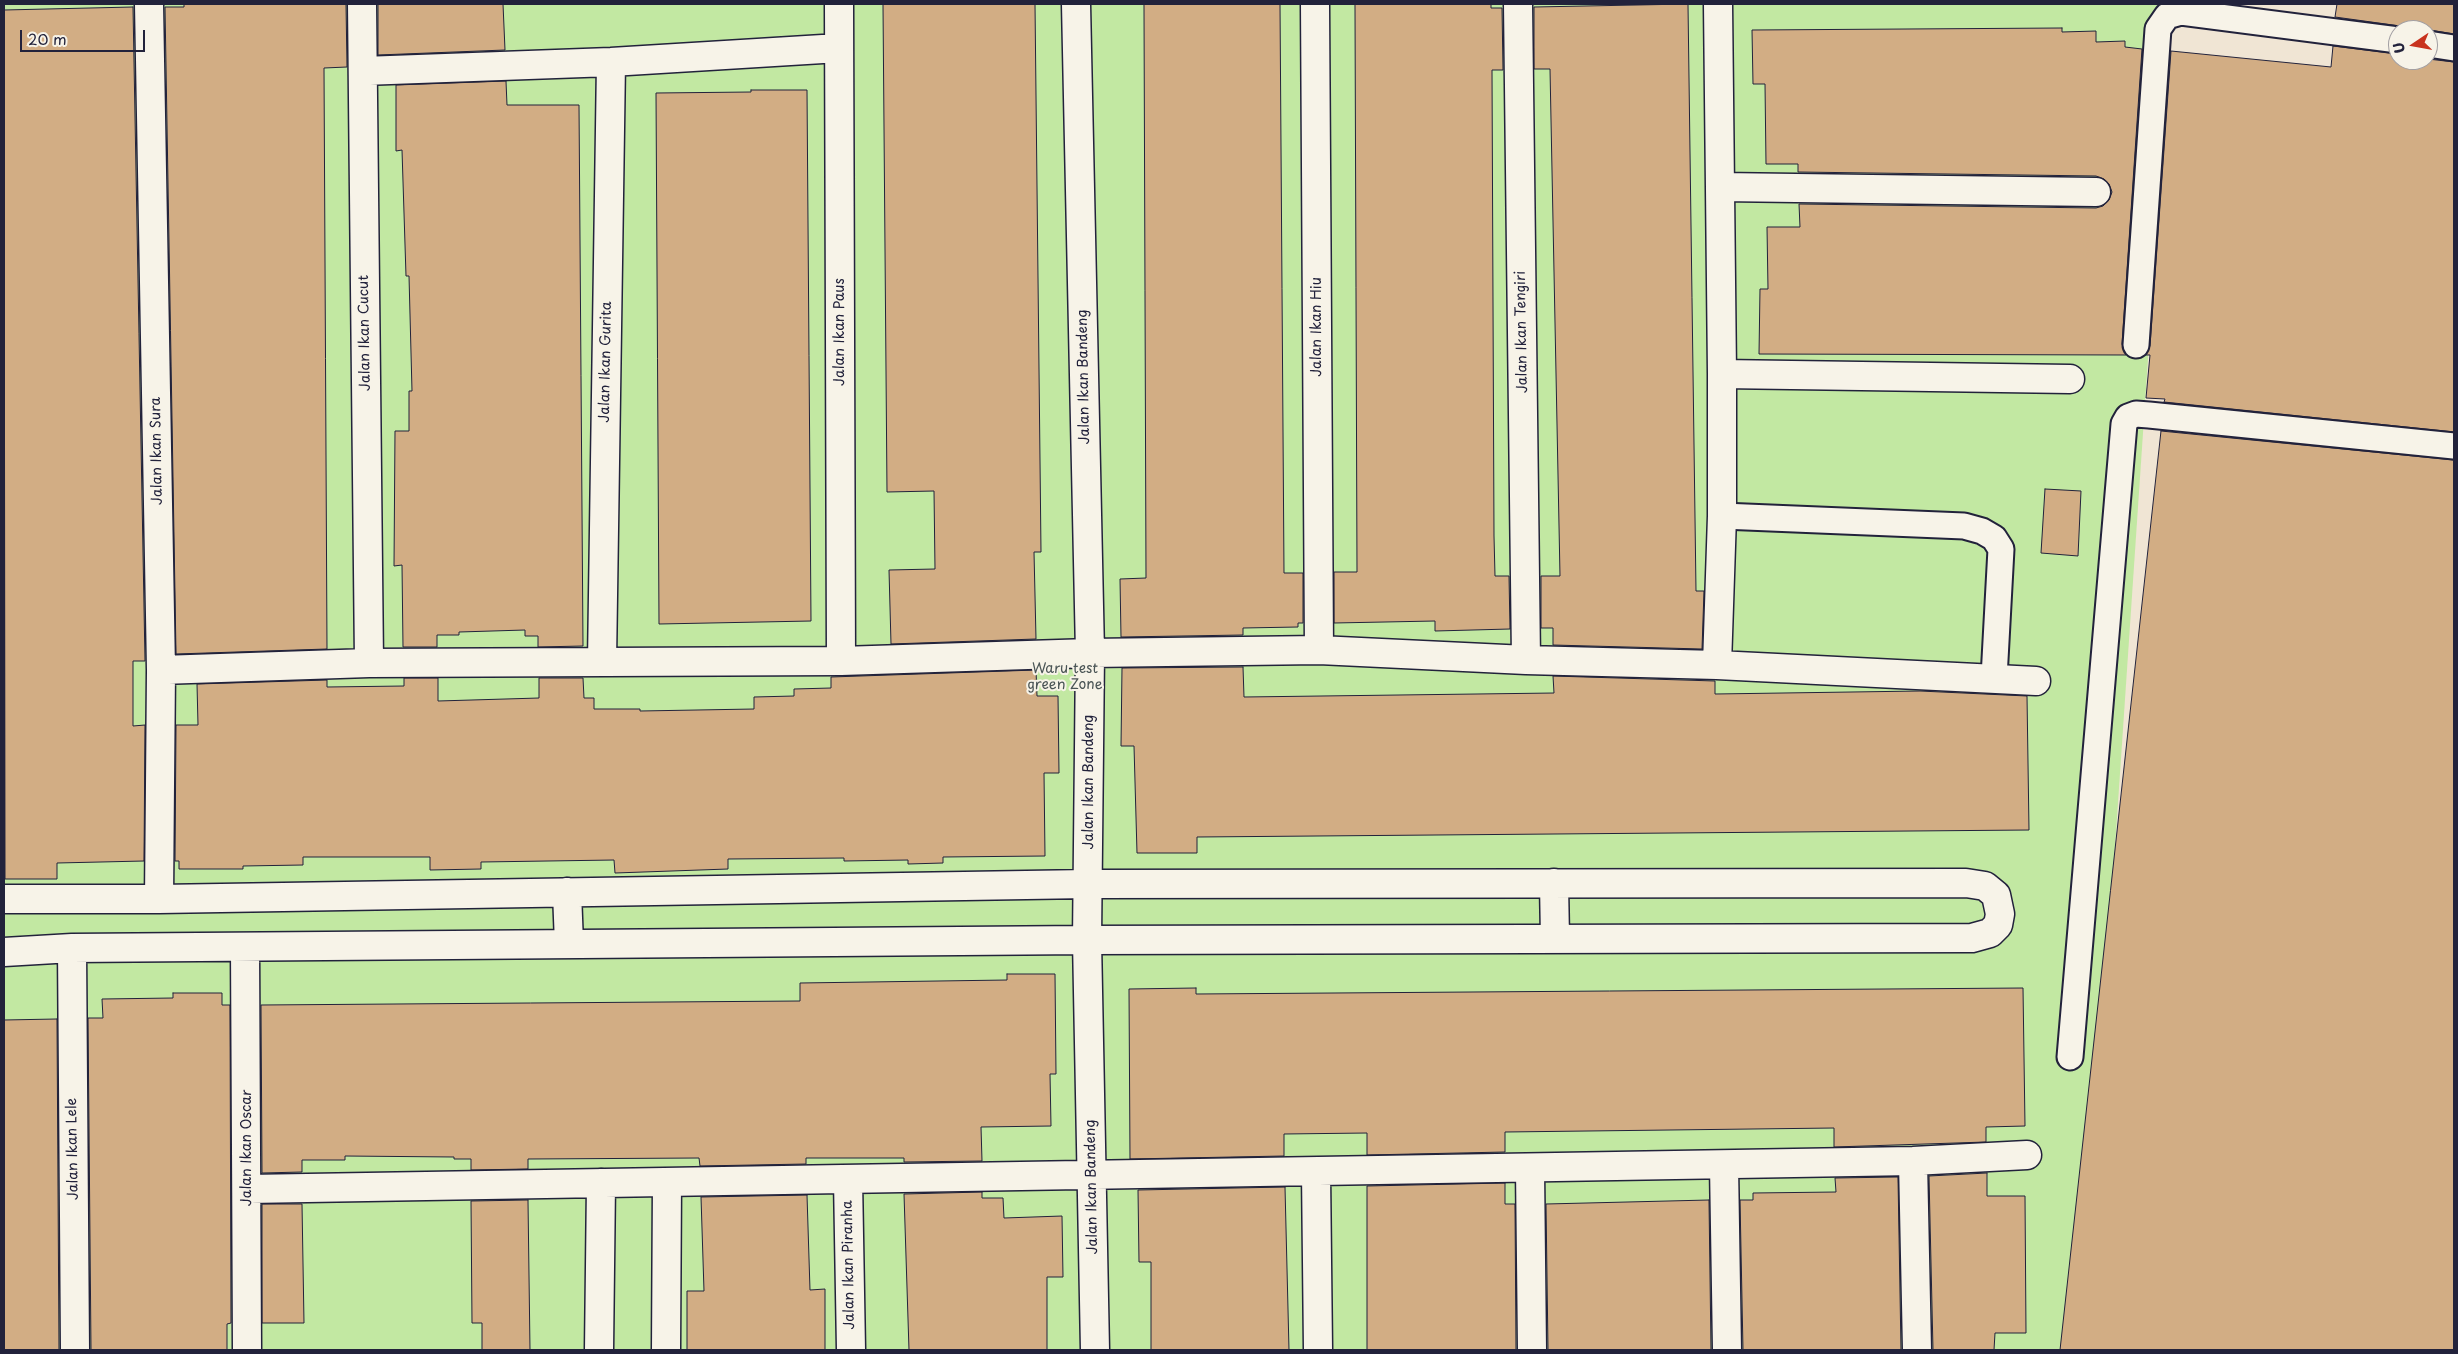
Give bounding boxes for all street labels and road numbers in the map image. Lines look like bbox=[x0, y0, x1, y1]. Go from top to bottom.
street label: Jalan Ikan Tengiri bbox=[1513, 271, 1531, 393]
street label: Jalan Ikan Cucut bbox=[356, 275, 374, 391]
street label: Jalan Ikan Hiu bbox=[1309, 277, 1325, 377]
street label: Jalan Ikan Paus bbox=[832, 278, 848, 386]
street label: Jalan Ikan Gurita bbox=[597, 301, 615, 423]
street label: Jalan Ikan Bandeng bbox=[1074, 309, 1094, 445]
street label: Jalan Ikan Sura bbox=[148, 397, 166, 505]
street label: Jalan Ikan Bandeng bbox=[1081, 715, 1097, 849]
street label: Jalan Ikan Oscar bbox=[239, 1090, 255, 1206]
street label: Jalan Ikan Lele bbox=[64, 1098, 82, 1200]
street label: Jalan Ikan Bandeng bbox=[1082, 1119, 1102, 1255]
street label: Jalan Ikan Piranha bbox=[839, 1200, 859, 1330]

